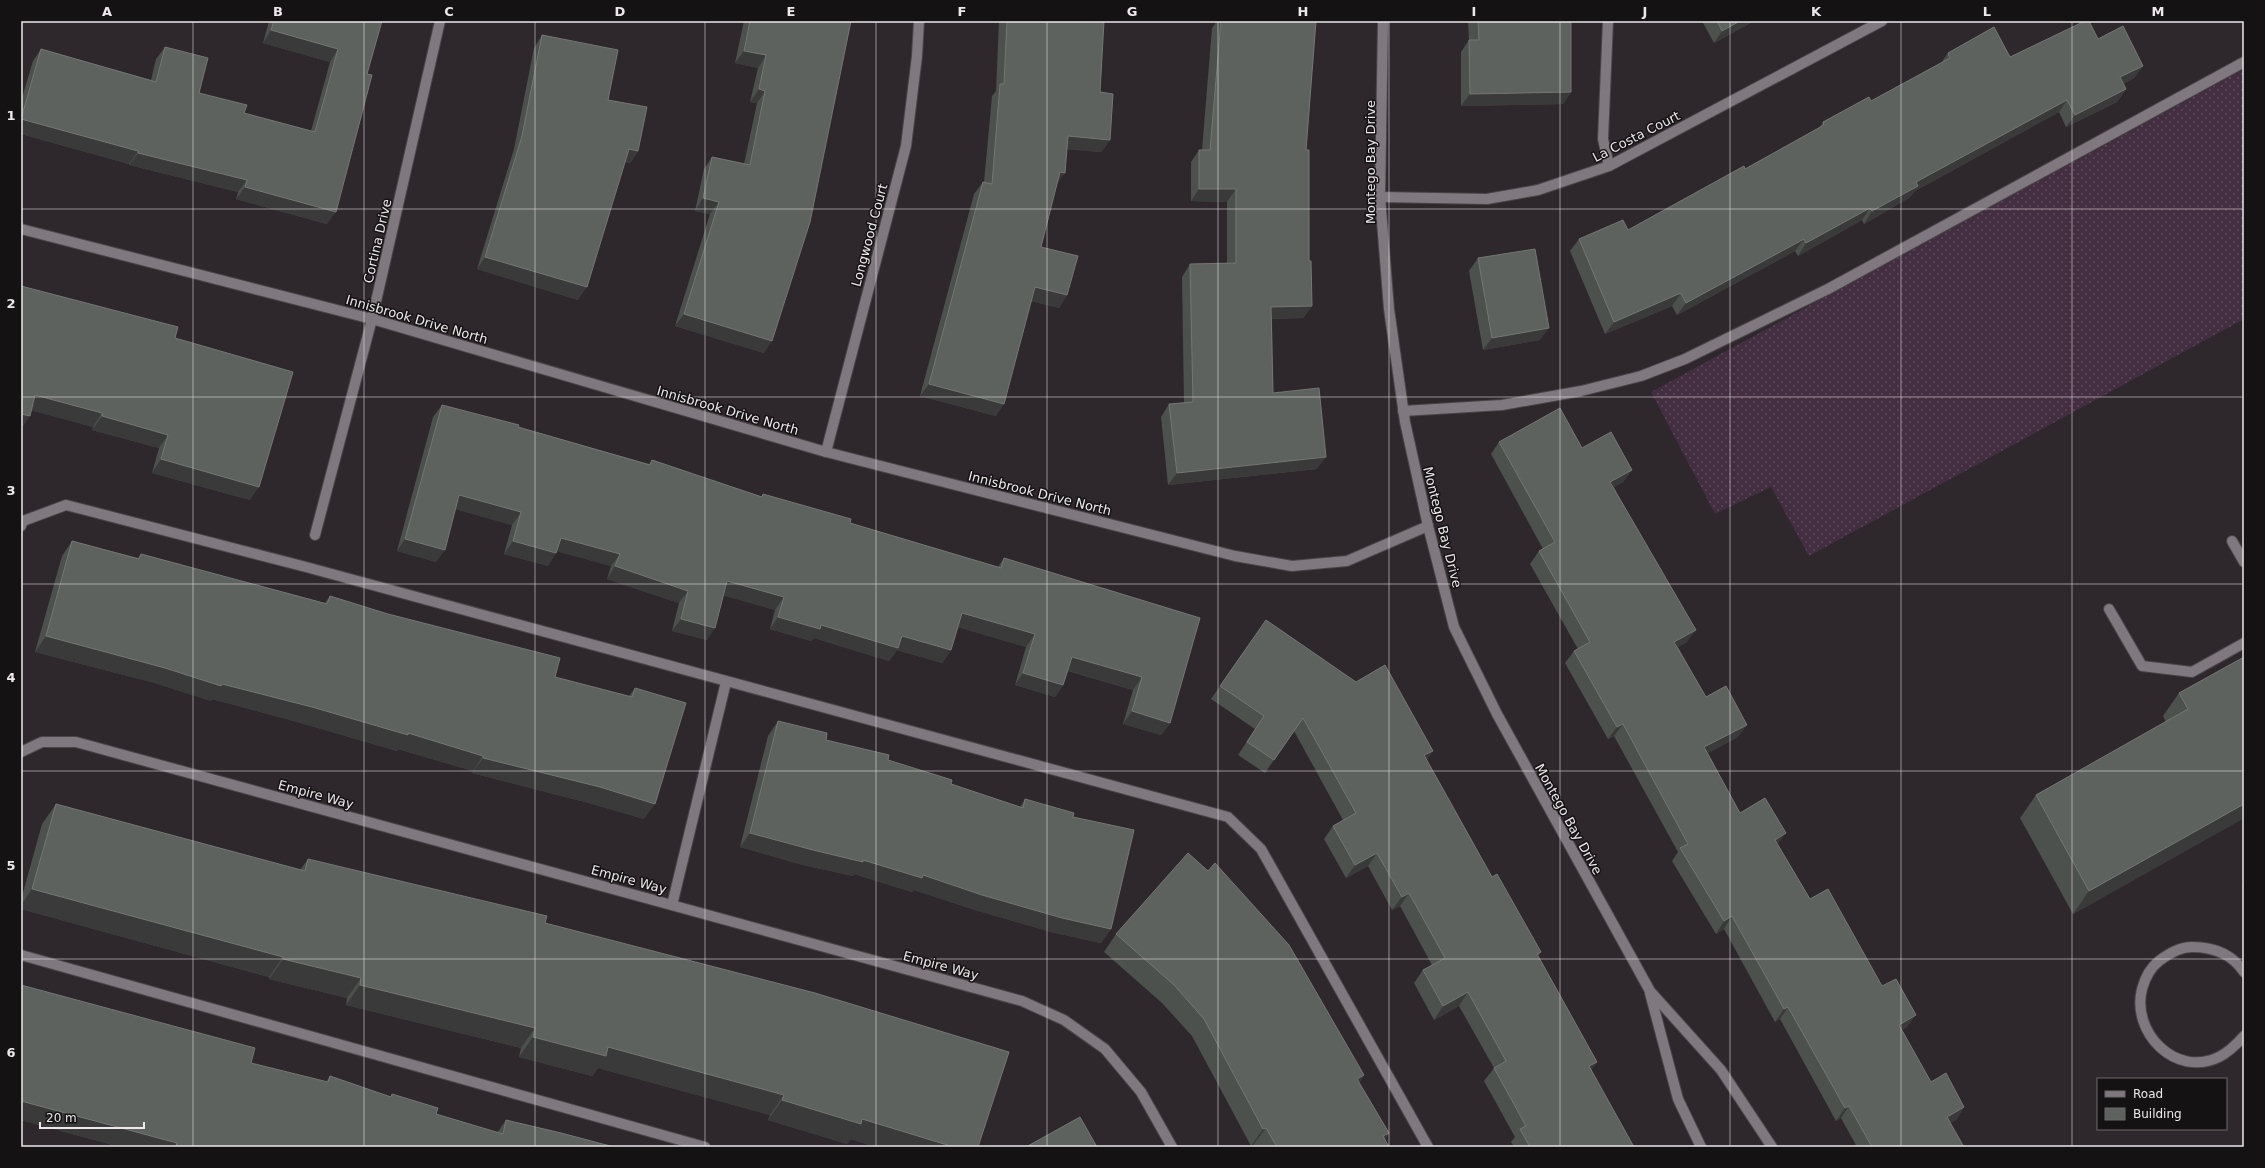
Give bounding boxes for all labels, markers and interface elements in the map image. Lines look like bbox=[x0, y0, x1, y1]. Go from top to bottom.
text: A bbox=[102, 4, 112, 19]
text: B bbox=[273, 4, 283, 19]
text: C bbox=[444, 4, 454, 19]
text: D bbox=[615, 4, 626, 19]
text: E bbox=[787, 4, 795, 19]
text: F bbox=[958, 4, 966, 19]
text: G bbox=[1127, 4, 1137, 19]
text: H bbox=[1298, 4, 1308, 19]
text: I bbox=[1472, 4, 1476, 19]
text: J bbox=[1642, 4, 1647, 19]
text: K bbox=[1811, 4, 1822, 19]
text: L bbox=[1983, 4, 1991, 19]
text: M bbox=[2152, 4, 2164, 19]
street label: Montego Bay Drive bbox=[1363, 100, 1378, 224]
text: 1 bbox=[6, 108, 16, 123]
street label: La Costa Court bbox=[1590, 108, 1682, 165]
street label: Longwood Court bbox=[849, 182, 890, 288]
street label: Cortina Drive bbox=[360, 197, 394, 285]
street label: Innisbrook Drive North bbox=[344, 292, 489, 347]
text: 2 bbox=[6, 296, 16, 311]
street label: Innisbrook Drive North bbox=[655, 383, 800, 438]
street label: Montego Bay Drive bbox=[1420, 465, 1465, 589]
street label: Innisbrook Drive North bbox=[967, 468, 1113, 519]
text: 3 bbox=[6, 483, 16, 498]
text: 4 bbox=[6, 670, 16, 685]
street label: Montego Bay Drive bbox=[1532, 761, 1605, 877]
street label: Empire Way bbox=[276, 777, 356, 812]
text: 5 bbox=[6, 858, 16, 873]
street label: Empire Way bbox=[589, 862, 669, 897]
street label: Empire Way bbox=[901, 948, 981, 983]
text: 6 bbox=[6, 1045, 16, 1060]
legend bbox=[2097, 1078, 2227, 1130]
text: Road bbox=[2133, 1087, 2163, 1101]
scale bar bbox=[40, 1104, 144, 1130]
text: Building bbox=[2133, 1107, 2182, 1121]
text: 20 m bbox=[46, 1111, 77, 1125]

